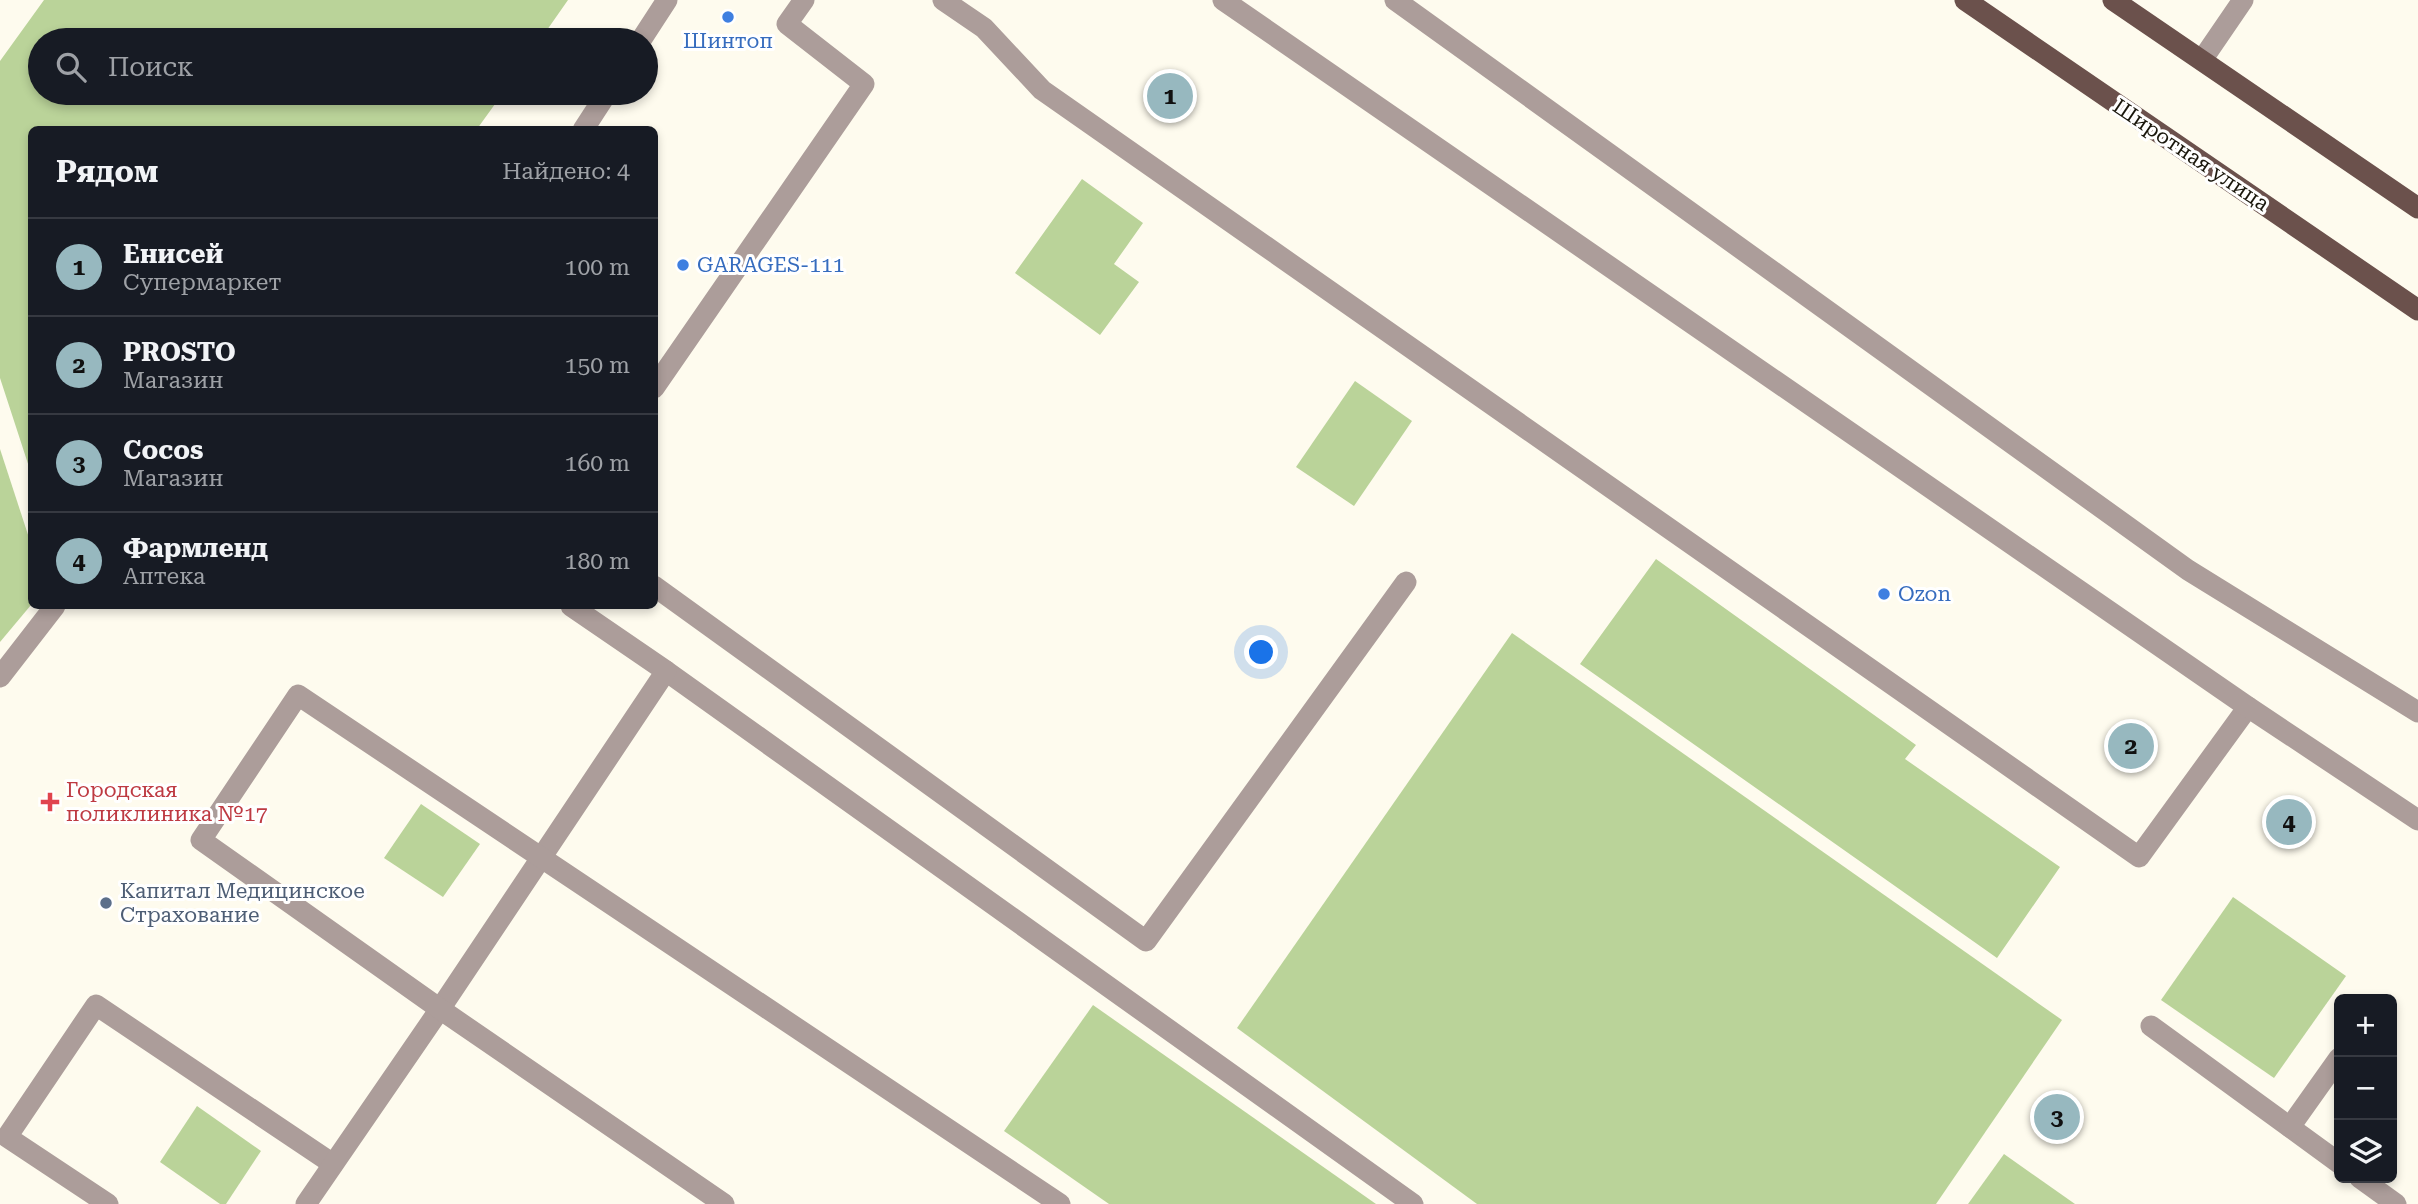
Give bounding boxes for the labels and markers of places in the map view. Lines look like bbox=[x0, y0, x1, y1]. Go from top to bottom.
marker: Шинтоп bbox=[720, 9, 736, 25]
place label: Шинтоп bbox=[683, 29, 773, 53]
pin: 1 bbox=[1147, 70, 1193, 122]
place label: GARAGES-111 bbox=[697, 253, 845, 277]
marker: GARAGES-111 bbox=[675, 257, 691, 273]
place label: Ozon bbox=[1898, 582, 1951, 606]
marker: Ozon bbox=[1876, 586, 1892, 602]
pin: 2 bbox=[2108, 720, 2154, 772]
place label: Городская поликлиника №17 bbox=[66, 778, 268, 826]
marker: Городская поликлиника №17 bbox=[40, 792, 60, 812]
pin: 4 bbox=[2266, 796, 2312, 848]
place label: Капитал Медицинское Страхование bbox=[120, 879, 365, 927]
marker: Капитал Медицинское Страхование bbox=[98, 895, 114, 911]
pin: 3 bbox=[2034, 1091, 2080, 1143]

